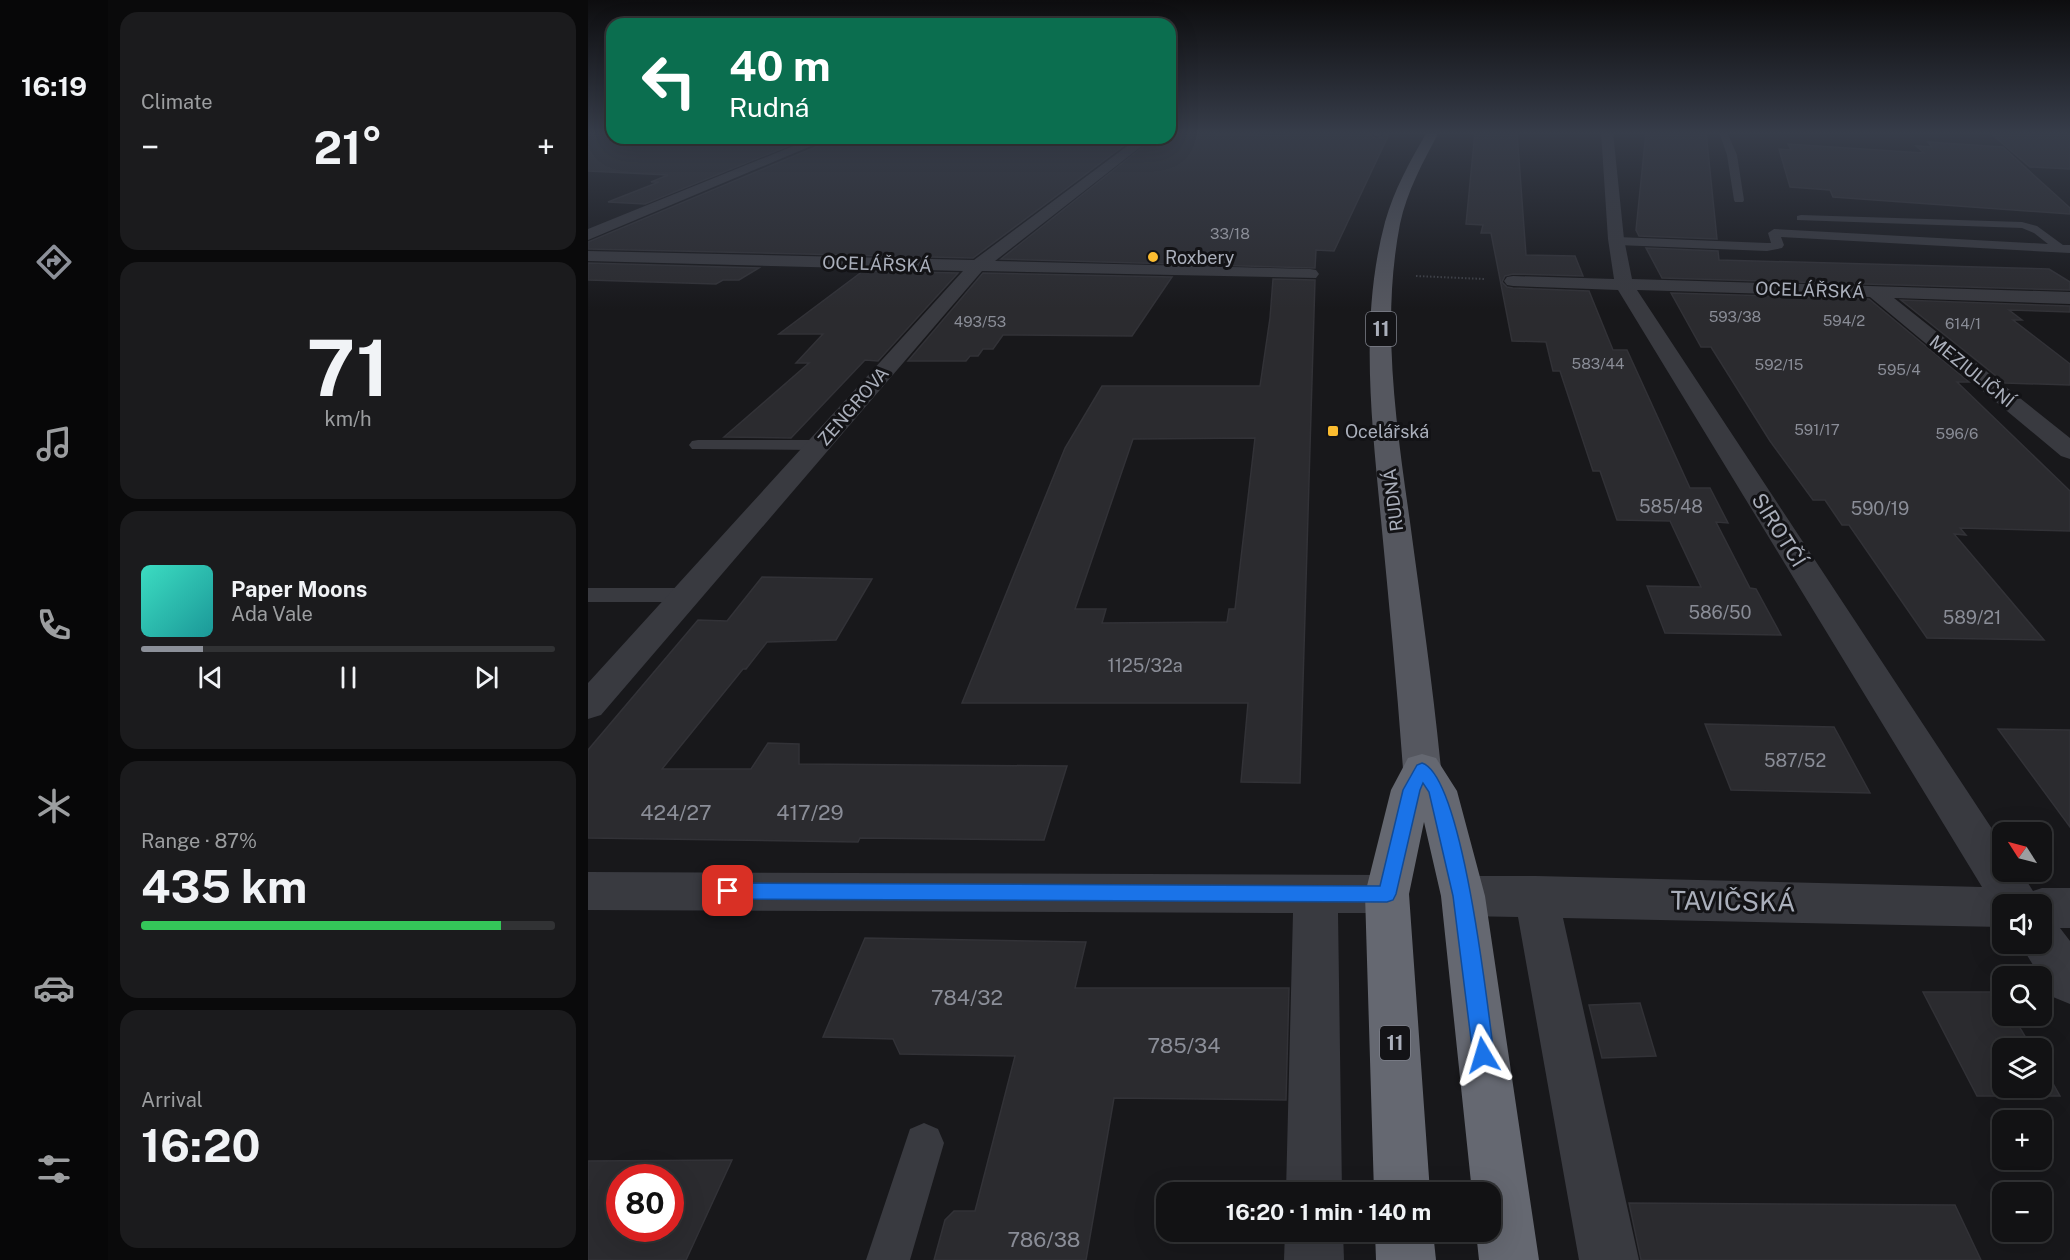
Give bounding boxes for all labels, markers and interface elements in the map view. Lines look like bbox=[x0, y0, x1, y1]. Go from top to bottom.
text: 40 m bbox=[729, 41, 831, 90]
icon: left bbox=[630, 42, 708, 120]
text: 16:19 bbox=[21, 70, 87, 102]
text: Climate bbox=[141, 90, 213, 114]
text: Rudná bbox=[729, 91, 809, 123]
text: 21° bbox=[313, 121, 383, 174]
text: − bbox=[141, 128, 159, 166]
text: + bbox=[537, 128, 555, 166]
house number: 33/18 bbox=[1210, 225, 1250, 242]
icon: directions bbox=[33, 241, 75, 283]
place label: Roxbery bbox=[1165, 247, 1235, 268]
marker: Roxbery bbox=[1146, 250, 1160, 264]
street label: OCELÁŘSKÁ bbox=[822, 251, 932, 276]
street label: OCELÁŘSKÁ bbox=[1755, 277, 1865, 302]
house number: 593/38 bbox=[1709, 308, 1761, 325]
road number: 11 bbox=[1366, 312, 1396, 346]
house number: 594/2 bbox=[1823, 312, 1865, 329]
house number: 493/53 bbox=[954, 313, 1006, 330]
house number: 614/1 bbox=[1945, 315, 1981, 332]
text: 71 bbox=[307, 322, 389, 414]
street label: MEZIULIČNÍ bbox=[1925, 330, 2020, 412]
house number: 583/44 bbox=[1572, 355, 1624, 372]
house number: 592/15 bbox=[1755, 356, 1803, 373]
house number: 595/4 bbox=[1877, 361, 1921, 378]
street label: ZENGROVA bbox=[813, 362, 893, 450]
text: km/h bbox=[324, 407, 372, 431]
place label: Ocelářská bbox=[1345, 421, 1429, 442]
house number: 591/17 bbox=[1794, 421, 1840, 438]
icon: music bbox=[33, 423, 75, 465]
marker: Ocelářská bbox=[1326, 424, 1340, 438]
house number: 596/6 bbox=[1936, 425, 1978, 442]
street label: RUDNÁ bbox=[1378, 467, 1407, 533]
street label: SIROTČÍ bbox=[1747, 488, 1812, 572]
house number: 585/48 bbox=[1639, 496, 1703, 517]
house number: 590/19 bbox=[1851, 498, 1909, 519]
text: Paper Moons bbox=[231, 576, 367, 602]
text: Ada Vale bbox=[231, 602, 313, 626]
house number: 586/50 bbox=[1688, 602, 1752, 623]
icon: phone bbox=[33, 604, 75, 646]
house number: 589/21 bbox=[1943, 607, 2001, 628]
house number: 1125/32a bbox=[1107, 655, 1183, 676]
icon: previous bbox=[194, 661, 227, 694]
icon: pause bbox=[332, 661, 365, 694]
icon: next bbox=[470, 661, 503, 694]
house number: 587/52 bbox=[1764, 750, 1826, 771]
icon: climate bbox=[33, 785, 75, 827]
house number: 424/27 bbox=[640, 800, 712, 825]
house number: 417/29 bbox=[776, 800, 844, 825]
north arrow bbox=[1992, 822, 2052, 882]
map controls bbox=[1992, 822, 2052, 1242]
text: Range · 87% bbox=[141, 829, 257, 853]
text: 435 km bbox=[141, 860, 307, 913]
pin bbox=[702, 865, 753, 916]
icon: arrive bbox=[711, 874, 744, 907]
street label: TAVIČSKÁ bbox=[1670, 884, 1796, 918]
button: sound bbox=[1992, 894, 2052, 954]
button: search bbox=[1992, 966, 2052, 1026]
icon: car bbox=[33, 967, 75, 1009]
house number: 784/32 bbox=[931, 985, 1003, 1010]
position arrow bbox=[1451, 1023, 1515, 1087]
road number: 11 bbox=[1380, 1026, 1410, 1060]
house number: 785/34 bbox=[1148, 1033, 1221, 1058]
button: layers bbox=[1992, 1038, 2052, 1098]
text: Arrival bbox=[141, 1088, 203, 1112]
button: + bbox=[1992, 1110, 2052, 1170]
text: 16:20 bbox=[141, 1119, 261, 1172]
icon: filters bbox=[33, 1148, 75, 1190]
speed limit sign: 80 bbox=[606, 1164, 684, 1242]
button: − bbox=[1992, 1182, 2052, 1242]
text: 16:20 · 1 min · 140 m bbox=[1226, 1199, 1431, 1225]
house number: 786/38 bbox=[1008, 1227, 1080, 1252]

